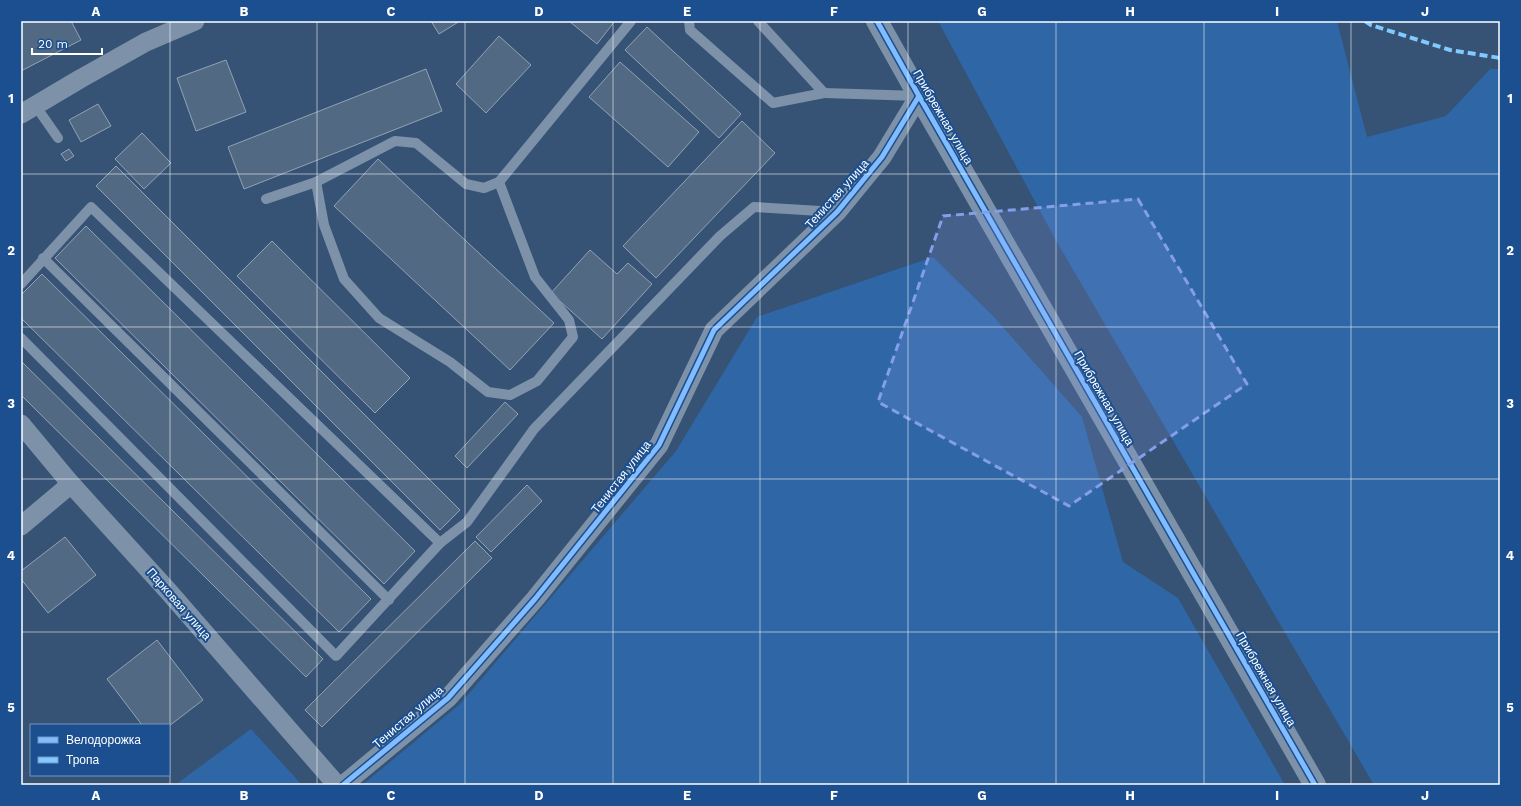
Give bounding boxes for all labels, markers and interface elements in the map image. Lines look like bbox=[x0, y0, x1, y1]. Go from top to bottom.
text: A bbox=[92, 4, 101, 19]
text: B bbox=[240, 4, 249, 19]
text: C bbox=[387, 4, 396, 19]
text: D bbox=[534, 4, 544, 19]
text: E bbox=[683, 4, 691, 19]
text: F bbox=[830, 4, 838, 19]
text: G bbox=[977, 4, 987, 19]
text: H bbox=[1125, 4, 1135, 19]
text: I bbox=[1275, 4, 1279, 19]
text: J bbox=[1421, 4, 1429, 19]
scale bar bbox=[32, 30, 102, 56]
text: 20 m bbox=[38, 37, 68, 51]
street label: Прибрежная улица bbox=[910, 67, 976, 167]
text: 1 bbox=[8, 91, 14, 106]
text: 1 bbox=[1507, 91, 1513, 106]
street label: Тенистая улица bbox=[802, 156, 872, 231]
text: 2 bbox=[7, 243, 15, 258]
text: 2 bbox=[1506, 243, 1514, 258]
street label: Прибрежная улица bbox=[1071, 348, 1137, 448]
text: 3 bbox=[7, 396, 15, 411]
text: 3 bbox=[1506, 396, 1514, 411]
street label: Тенистая улица bbox=[588, 438, 654, 516]
text: 4 bbox=[7, 548, 16, 563]
text: 4 bbox=[1506, 548, 1515, 563]
street label: Парковая улица bbox=[144, 565, 214, 643]
street label: Прибрежная улица bbox=[1233, 629, 1299, 729]
street label: Тенистая улица bbox=[370, 683, 446, 751]
text: 5 bbox=[7, 700, 15, 715]
text: 5 bbox=[1506, 700, 1514, 715]
legend bbox=[30, 724, 170, 776]
text: Велодорожка bbox=[66, 733, 141, 747]
text: Тропа bbox=[66, 753, 100, 767]
text: A bbox=[92, 788, 101, 803]
text: B bbox=[240, 788, 249, 803]
text: C bbox=[387, 788, 396, 803]
text: D bbox=[534, 788, 544, 803]
text: E bbox=[683, 788, 691, 803]
text: F bbox=[830, 788, 838, 803]
text: G bbox=[977, 788, 987, 803]
text: H bbox=[1125, 788, 1135, 803]
text: I bbox=[1275, 788, 1279, 803]
text: J bbox=[1421, 788, 1429, 803]

